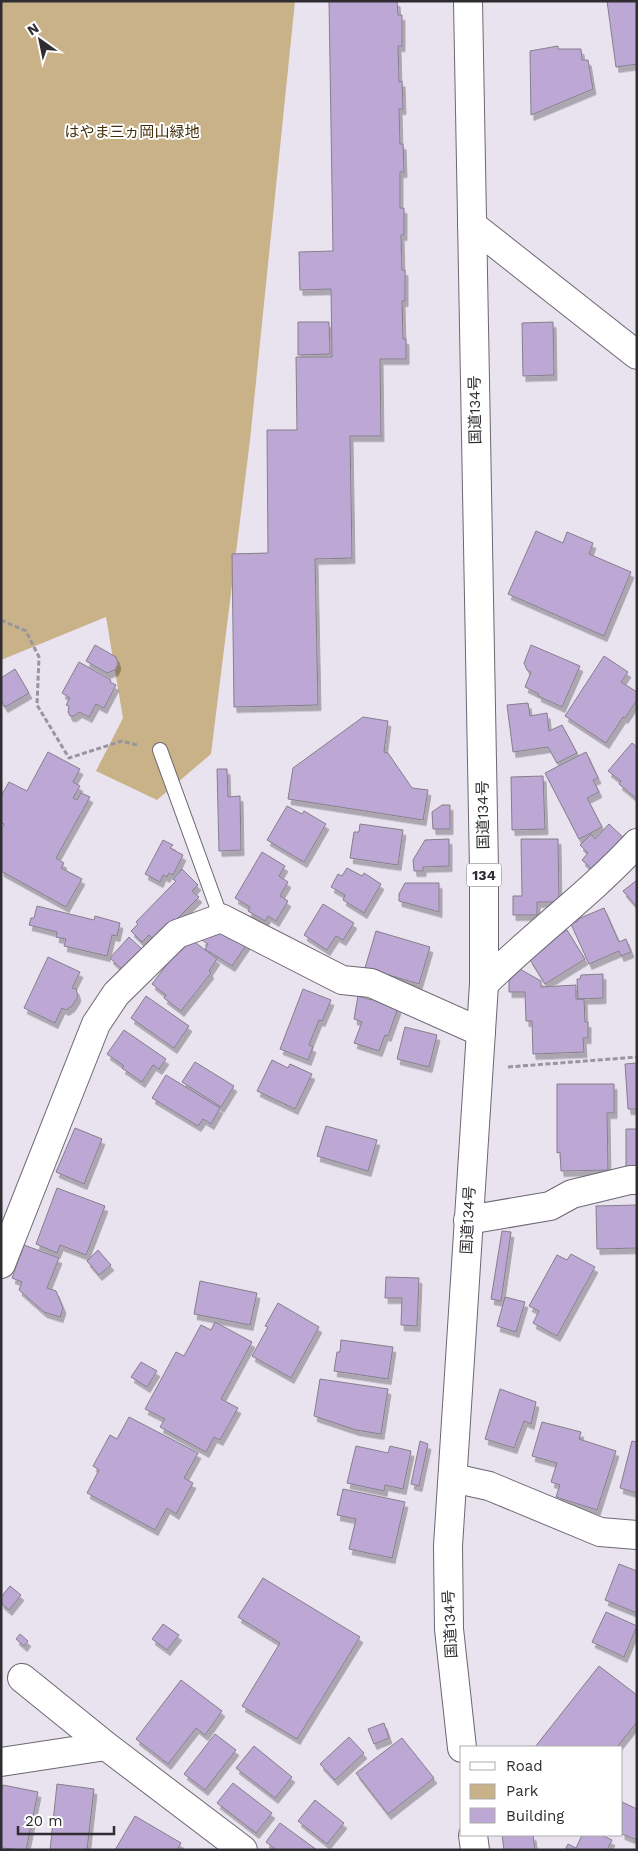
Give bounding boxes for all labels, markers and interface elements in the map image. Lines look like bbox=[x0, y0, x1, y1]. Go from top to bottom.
north arrow bbox=[15, 15, 65, 65]
text: N bbox=[24, 20, 42, 39]
park label: はやま三ヵ岡山緑地 bbox=[64, 123, 200, 141]
street label: 国道134号 bbox=[465, 375, 485, 445]
street label: 国道134号 bbox=[473, 780, 493, 850]
road number: 134 bbox=[466, 864, 502, 886]
street label: 国道134号 bbox=[457, 1185, 479, 1255]
street label: 国道134号 bbox=[439, 1589, 461, 1659]
legend bbox=[460, 1746, 623, 1836]
text: Road bbox=[506, 1757, 543, 1775]
text: Park bbox=[506, 1782, 539, 1800]
scale bar bbox=[18, 1804, 114, 1836]
text: Building bbox=[506, 1807, 564, 1825]
text: 20 m bbox=[25, 1812, 63, 1830]

